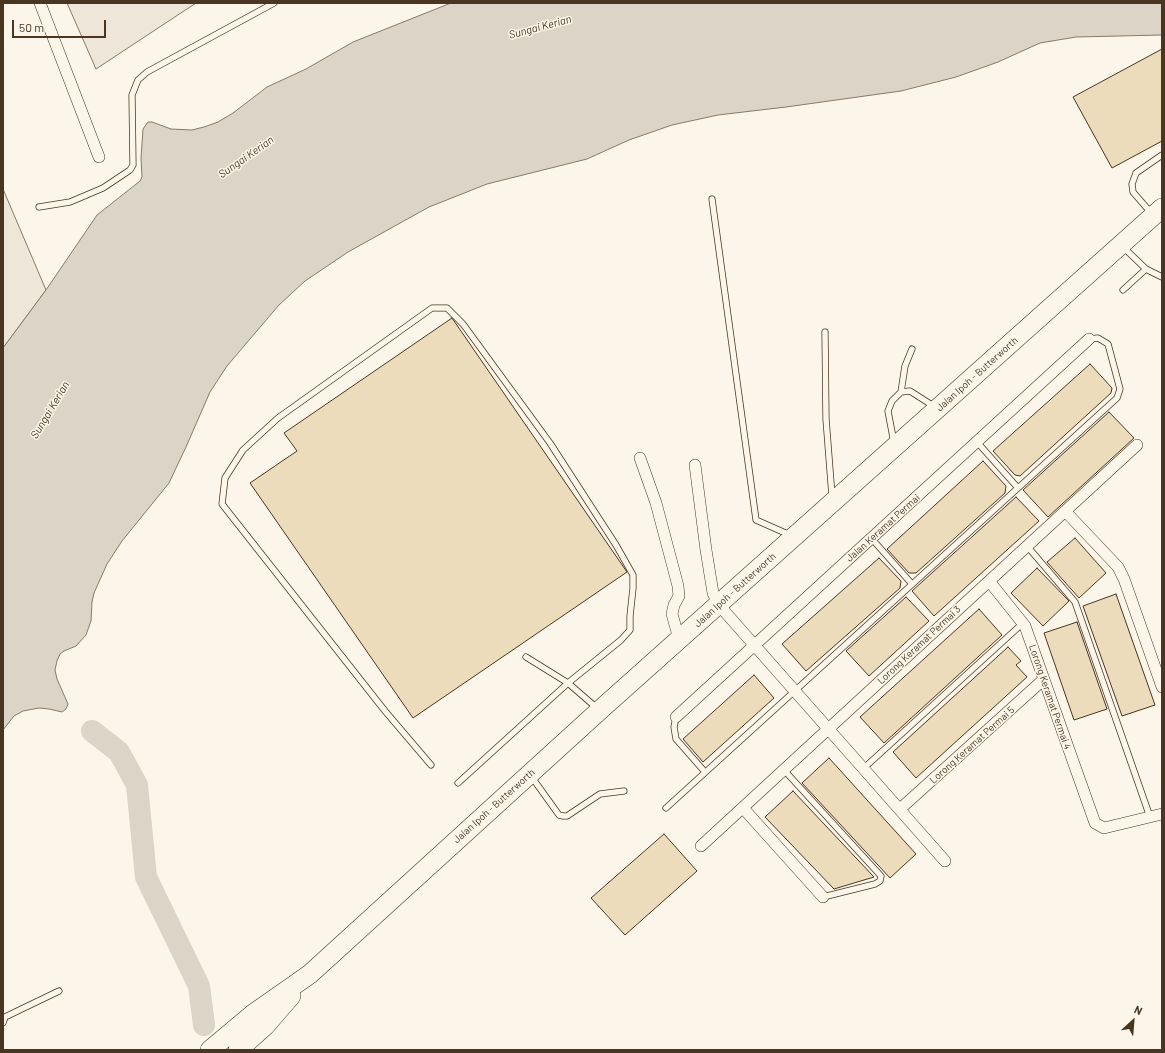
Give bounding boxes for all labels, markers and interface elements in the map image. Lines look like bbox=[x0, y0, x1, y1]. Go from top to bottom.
scale bar bbox=[14, 12, 108, 38]
water label: Sungai Kerian bbox=[507, 12, 573, 42]
text: 50 m bbox=[19, 20, 44, 34]
water label: Sungai Kerian bbox=[216, 133, 276, 181]
street label: Jalan Ipoh - Butterworth bbox=[934, 334, 1020, 414]
water label: Sungai Kerian bbox=[28, 379, 72, 441]
street label: Jalan Keramat Permai bbox=[844, 492, 922, 564]
street label: Jalan Ipoh - Butterworth bbox=[692, 550, 778, 630]
street label: Lorong Keramat Permai 3 bbox=[875, 603, 963, 687]
street label: Lorong Keramat Permai 4 bbox=[1026, 643, 1074, 751]
street label: Lorong Keramat Permai 5 bbox=[927, 704, 1017, 786]
street label: Jalan Ipoh - Butterworth bbox=[451, 766, 537, 846]
north arrow bbox=[1113, 1001, 1153, 1041]
text: N bbox=[1132, 1002, 1145, 1017]

